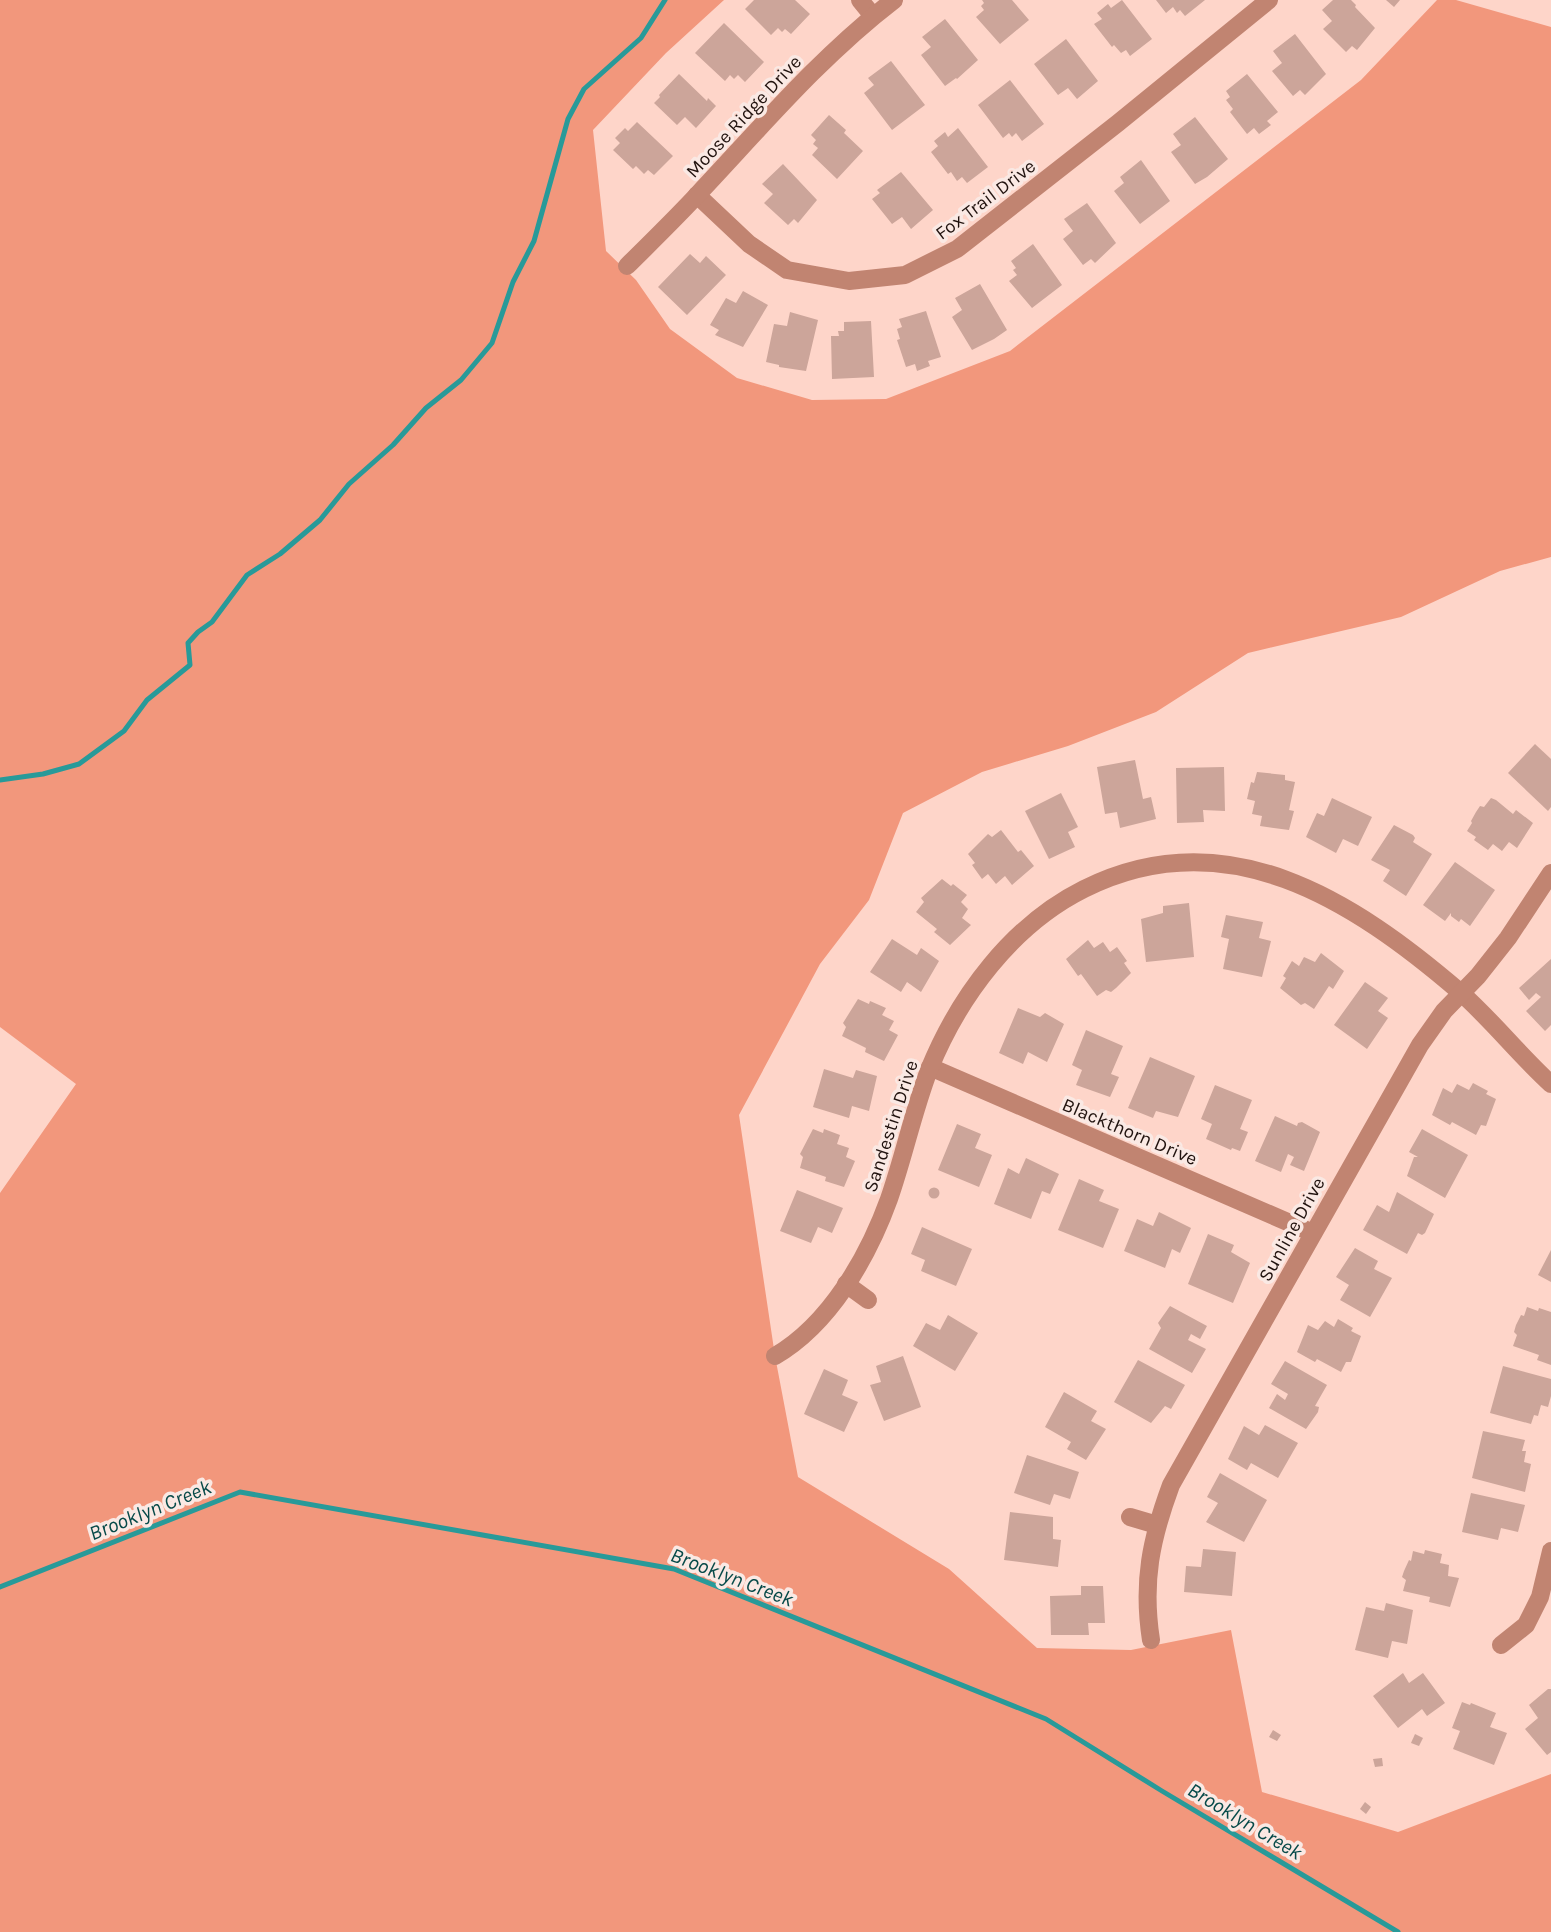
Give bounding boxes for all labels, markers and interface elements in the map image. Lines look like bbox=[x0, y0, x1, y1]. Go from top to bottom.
street label: Moose Ridge Drive bbox=[681, 51, 806, 182]
street label: Fox Trail Drive bbox=[931, 155, 1040, 244]
street label: Sandestin Drive bbox=[859, 1057, 923, 1195]
street label: Blackthorn Drive bbox=[1059, 1094, 1200, 1170]
street label: Sunline Drive bbox=[1254, 1174, 1330, 1285]
water label: Brooklyn Creek bbox=[85, 1474, 215, 1545]
water label: Brooklyn Creek bbox=[667, 1543, 797, 1612]
water label: Brooklyn Creek bbox=[1183, 1777, 1307, 1865]

